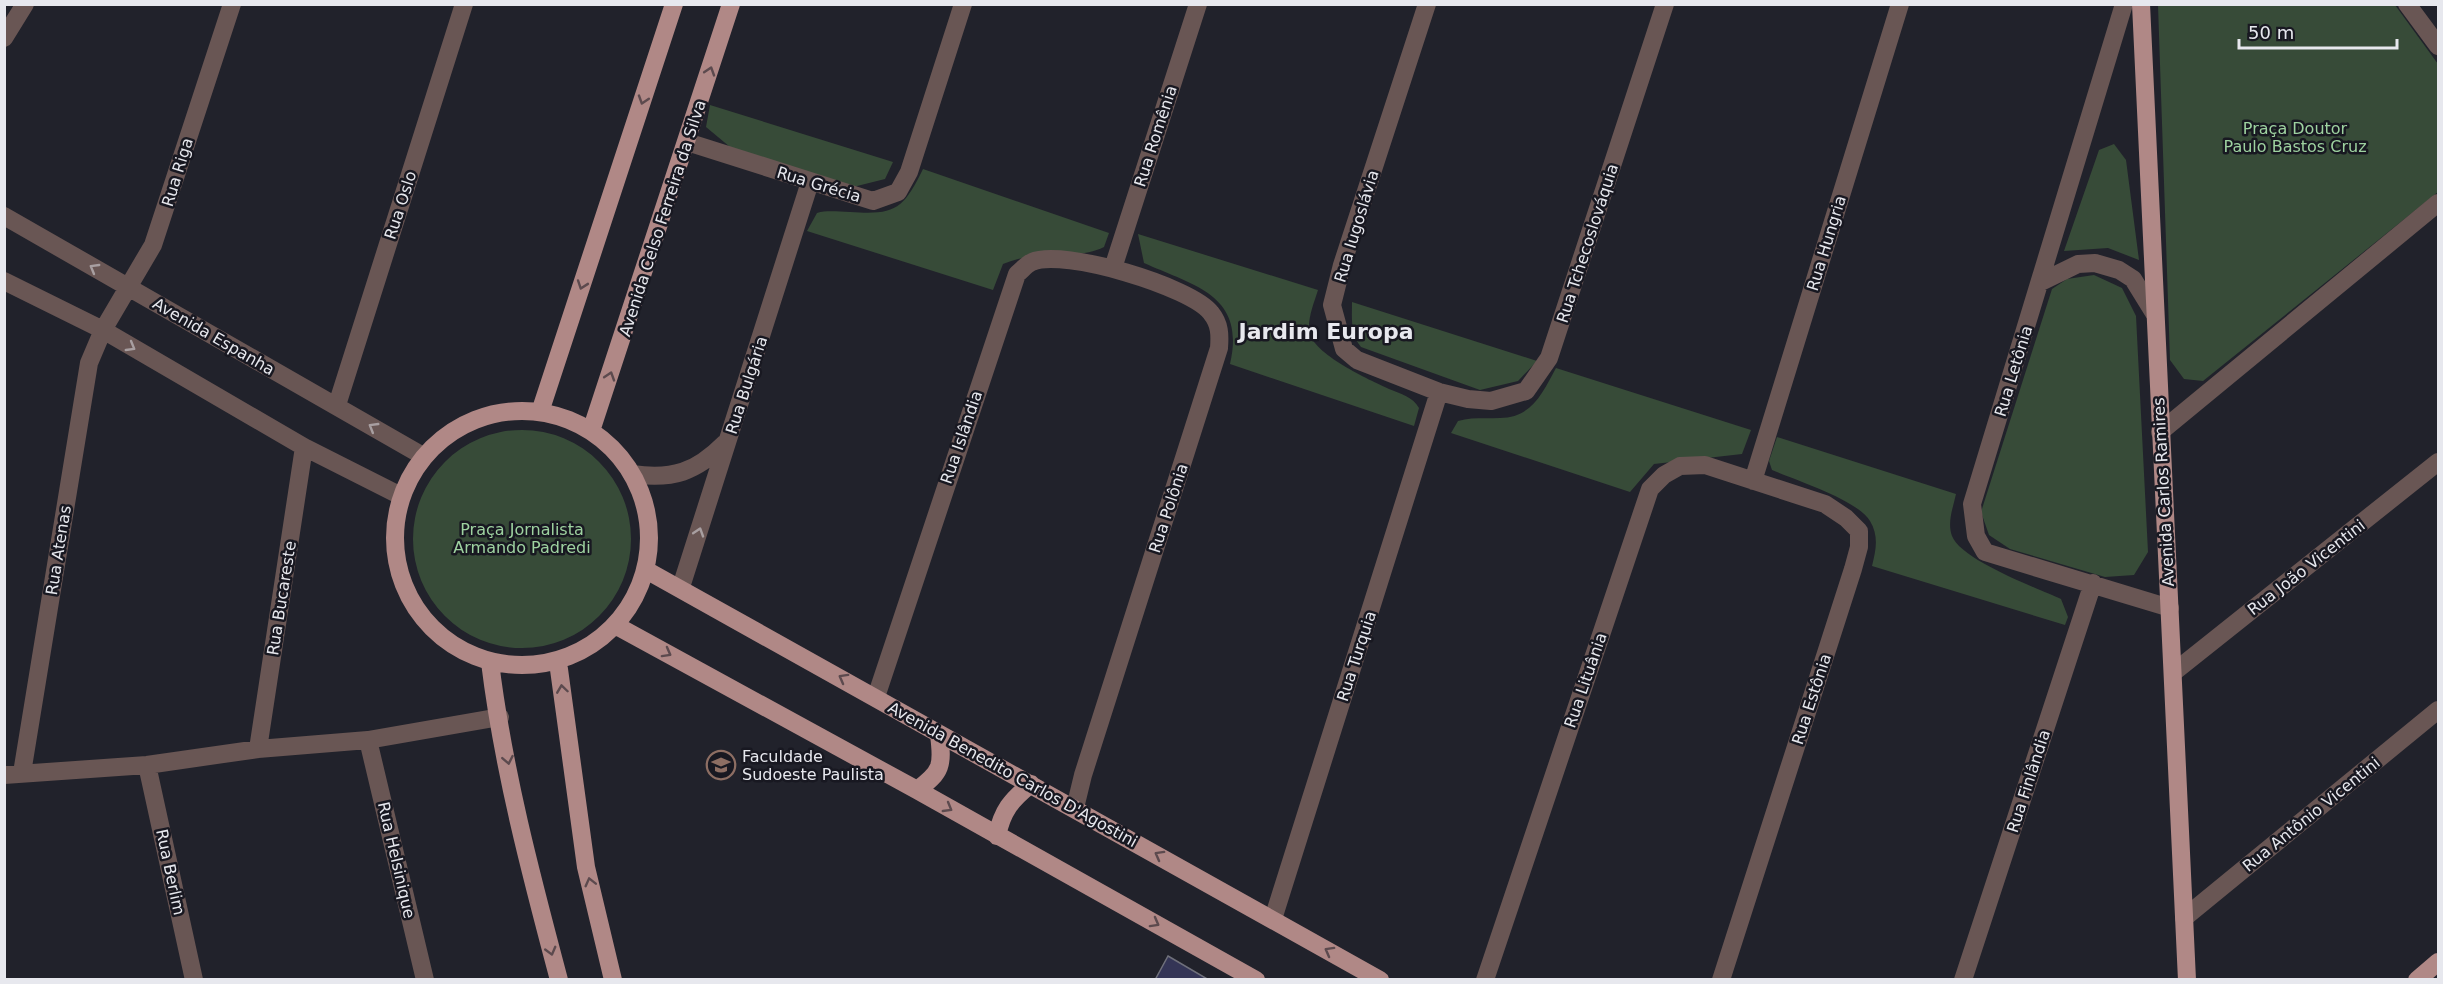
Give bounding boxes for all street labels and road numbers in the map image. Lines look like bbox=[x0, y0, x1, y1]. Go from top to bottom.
street label: Rua Romênia bbox=[1130, 83, 1181, 189]
street label: Avenida Celso Ferreira da Silva bbox=[615, 98, 710, 339]
street label: Rua Riga bbox=[158, 135, 197, 209]
street label: Rua Tchecoslováquia bbox=[1553, 161, 1622, 325]
street label: Rua Grécia bbox=[774, 163, 863, 206]
street label: Rua Iugoslávia bbox=[1330, 168, 1383, 285]
street label: Rua Oslo bbox=[381, 169, 420, 242]
street label: Rua Hungria bbox=[1803, 193, 1850, 293]
street label: Avenida Espanha bbox=[149, 294, 278, 379]
street label: Rua Letônia bbox=[1991, 323, 2036, 419]
street label: Rua Bulgária bbox=[722, 334, 771, 436]
street label: Rua Islândia bbox=[937, 388, 986, 486]
street label: Avenida Carlos Ramires bbox=[2149, 397, 2178, 587]
street label: Rua Polônia bbox=[1145, 461, 1192, 555]
street label: Rua Atenas bbox=[42, 504, 75, 596]
street label: Rua João Vicentini bbox=[2244, 516, 2369, 619]
street label: Rua Bucareste bbox=[263, 539, 300, 657]
street label: Rua Turquia bbox=[1333, 609, 1380, 704]
street label: Rua Lituânia bbox=[1560, 630, 1611, 730]
street label: Rua Estônia bbox=[1788, 651, 1835, 747]
street label: Avenida Benedito Carlos D'Agostini bbox=[885, 698, 1141, 851]
street label: Rua Finlândia bbox=[2003, 727, 2054, 835]
street label: Rua Antônio Vicentini bbox=[2239, 753, 2384, 876]
street label: Rua Helsinique bbox=[374, 800, 419, 920]
street label: Rua Berlim bbox=[152, 827, 189, 917]

